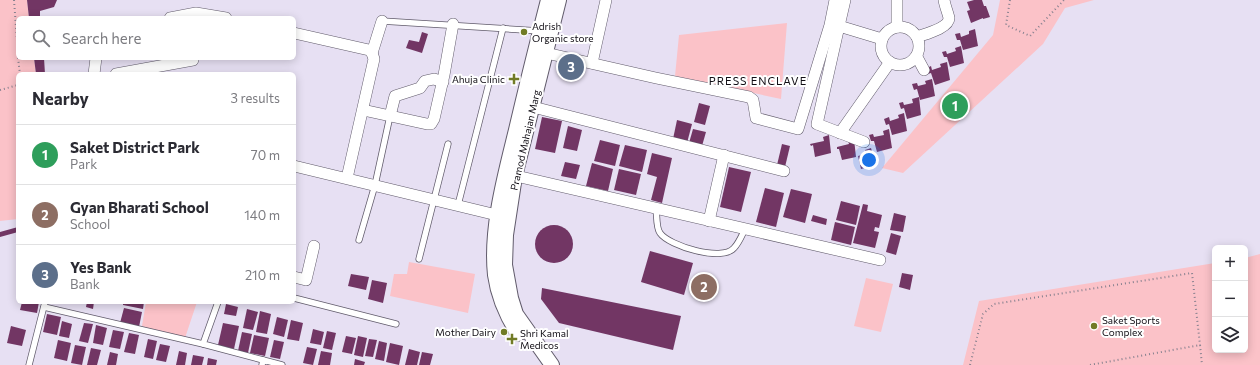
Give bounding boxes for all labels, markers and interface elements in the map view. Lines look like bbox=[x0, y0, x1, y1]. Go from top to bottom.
search box bbox=[16, 16, 296, 60]
place label: Adrish Organic store bbox=[532, 20, 594, 44]
icon: search bbox=[30, 27, 52, 49]
marker: Adrish Organic store bbox=[519, 27, 529, 37]
text: Search here bbox=[62, 29, 141, 47]
pin: 3 bbox=[558, 52, 584, 82]
place label: Ahuja Clinic bbox=[452, 73, 505, 85]
marker: Ahuja Clinic bbox=[508, 73, 520, 85]
district label: PRESS ENCLAVE bbox=[709, 74, 807, 87]
text: Nearby bbox=[32, 88, 89, 109]
street label: Pramod Mahajan Marg bbox=[508, 88, 543, 192]
text: 3 results bbox=[231, 90, 280, 106]
pin: 1 bbox=[942, 91, 968, 121]
text: Saket District Park bbox=[70, 138, 200, 156]
text: 1 bbox=[42, 147, 48, 163]
text: 70 m bbox=[251, 147, 280, 163]
your location bbox=[859, 150, 879, 170]
text: Park bbox=[70, 156, 97, 172]
text: Gyan Bharati School bbox=[70, 198, 209, 216]
text: 2 bbox=[41, 207, 49, 223]
text: 140 m bbox=[244, 207, 280, 223]
text: School bbox=[70, 216, 110, 232]
map controls bbox=[1212, 245, 1248, 353]
button: + bbox=[1212, 245, 1248, 281]
text: Yes Bank bbox=[70, 258, 132, 276]
text: 3 bbox=[41, 267, 49, 283]
text: 210 m bbox=[245, 267, 280, 283]
pin: 2 bbox=[691, 272, 717, 302]
text: Bank bbox=[70, 276, 100, 292]
button: − bbox=[1212, 281, 1248, 317]
place label: Saket Sports Complex bbox=[1102, 314, 1160, 338]
button: layers bbox=[1212, 317, 1248, 353]
marker: Saket Sports Complex bbox=[1089, 321, 1099, 331]
place label: Mother Dairy bbox=[435, 326, 496, 338]
marker: Mother Dairy bbox=[499, 327, 509, 337]
place label: Shri Kamal Medicos bbox=[520, 327, 569, 351]
marker: Shri Kamal Medicos bbox=[507, 334, 517, 344]

